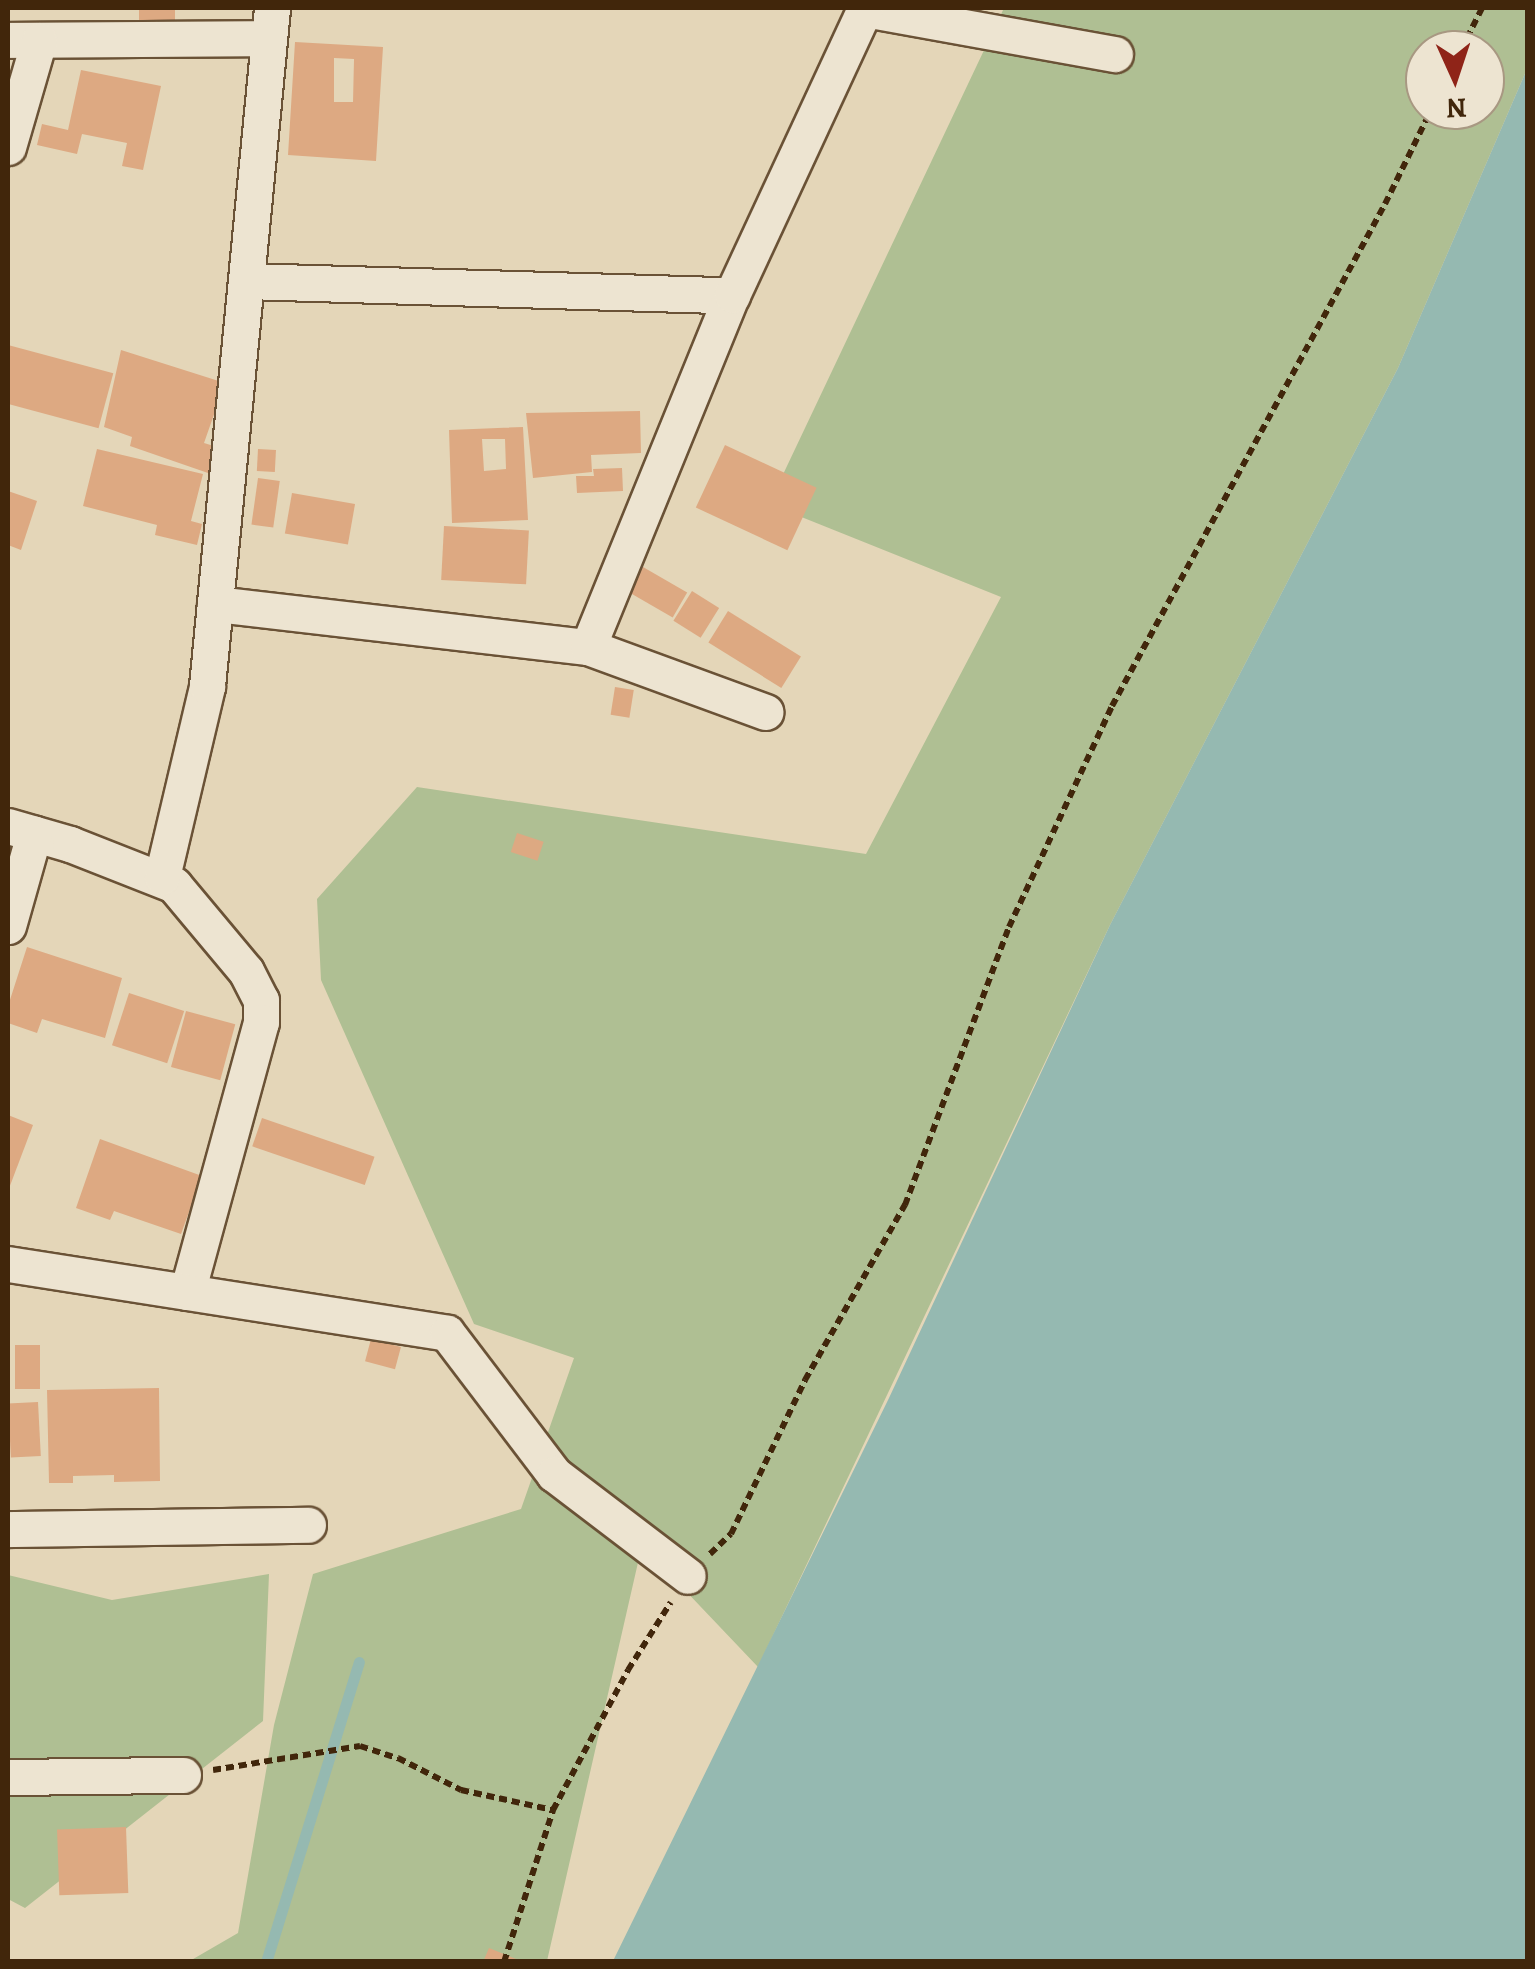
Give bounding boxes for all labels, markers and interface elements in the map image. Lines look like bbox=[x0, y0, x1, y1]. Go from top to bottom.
north arrow bbox=[1405, 30, 1505, 130]
text: N bbox=[1445, 88, 1468, 127]

